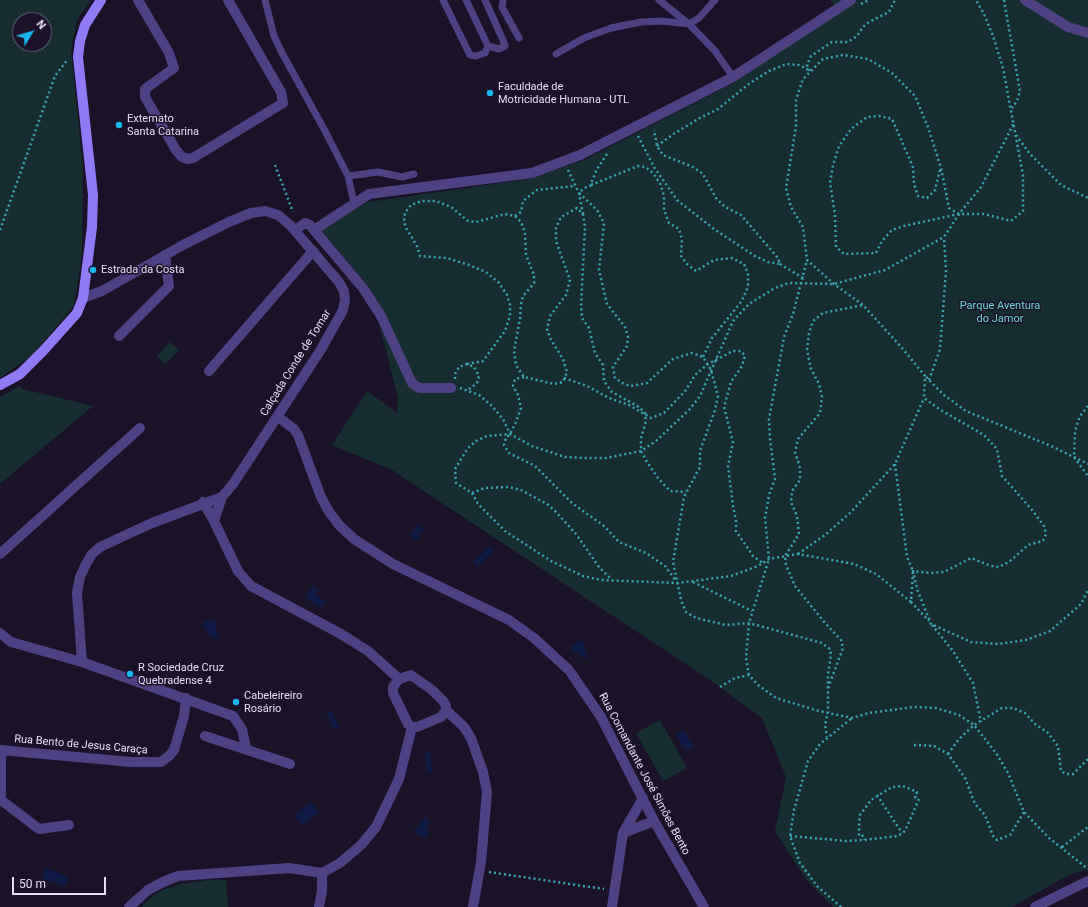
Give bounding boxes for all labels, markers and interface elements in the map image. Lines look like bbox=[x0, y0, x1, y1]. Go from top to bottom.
north arrow bbox=[12, 12, 52, 52]
text: N bbox=[34, 18, 49, 32]
place label: Faculdade de Motricidade Humana - UTL bbox=[498, 80, 629, 106]
marker: Faculdade de Motricidade Humana - UTL bbox=[485, 88, 495, 98]
place label: Externato Santa Catarina bbox=[127, 112, 199, 138]
marker: Externato Santa Catarina bbox=[114, 120, 124, 130]
place label: Estrada da Costa bbox=[101, 263, 185, 277]
marker: Estrada da Costa bbox=[88, 265, 98, 275]
park label: Parque Aventura do Jamor bbox=[960, 299, 1040, 325]
street label: Calçada Conde de Tomar bbox=[258, 307, 334, 419]
place label: R Sociedade Cruz Quebradense 4 bbox=[138, 661, 224, 687]
marker: R Sociedade Cruz Quebradense 4 bbox=[125, 669, 135, 679]
place label: Cabeleireiro Rosário bbox=[244, 689, 302, 715]
street label: Rua Comandante José Simões Bento bbox=[596, 691, 692, 857]
marker: Cabeleireiro Rosário bbox=[231, 697, 241, 707]
street label: Rua Bento de Jesus Caraça bbox=[14, 733, 148, 757]
scale bar bbox=[14, 869, 108, 895]
text: 50 m bbox=[19, 877, 46, 891]

